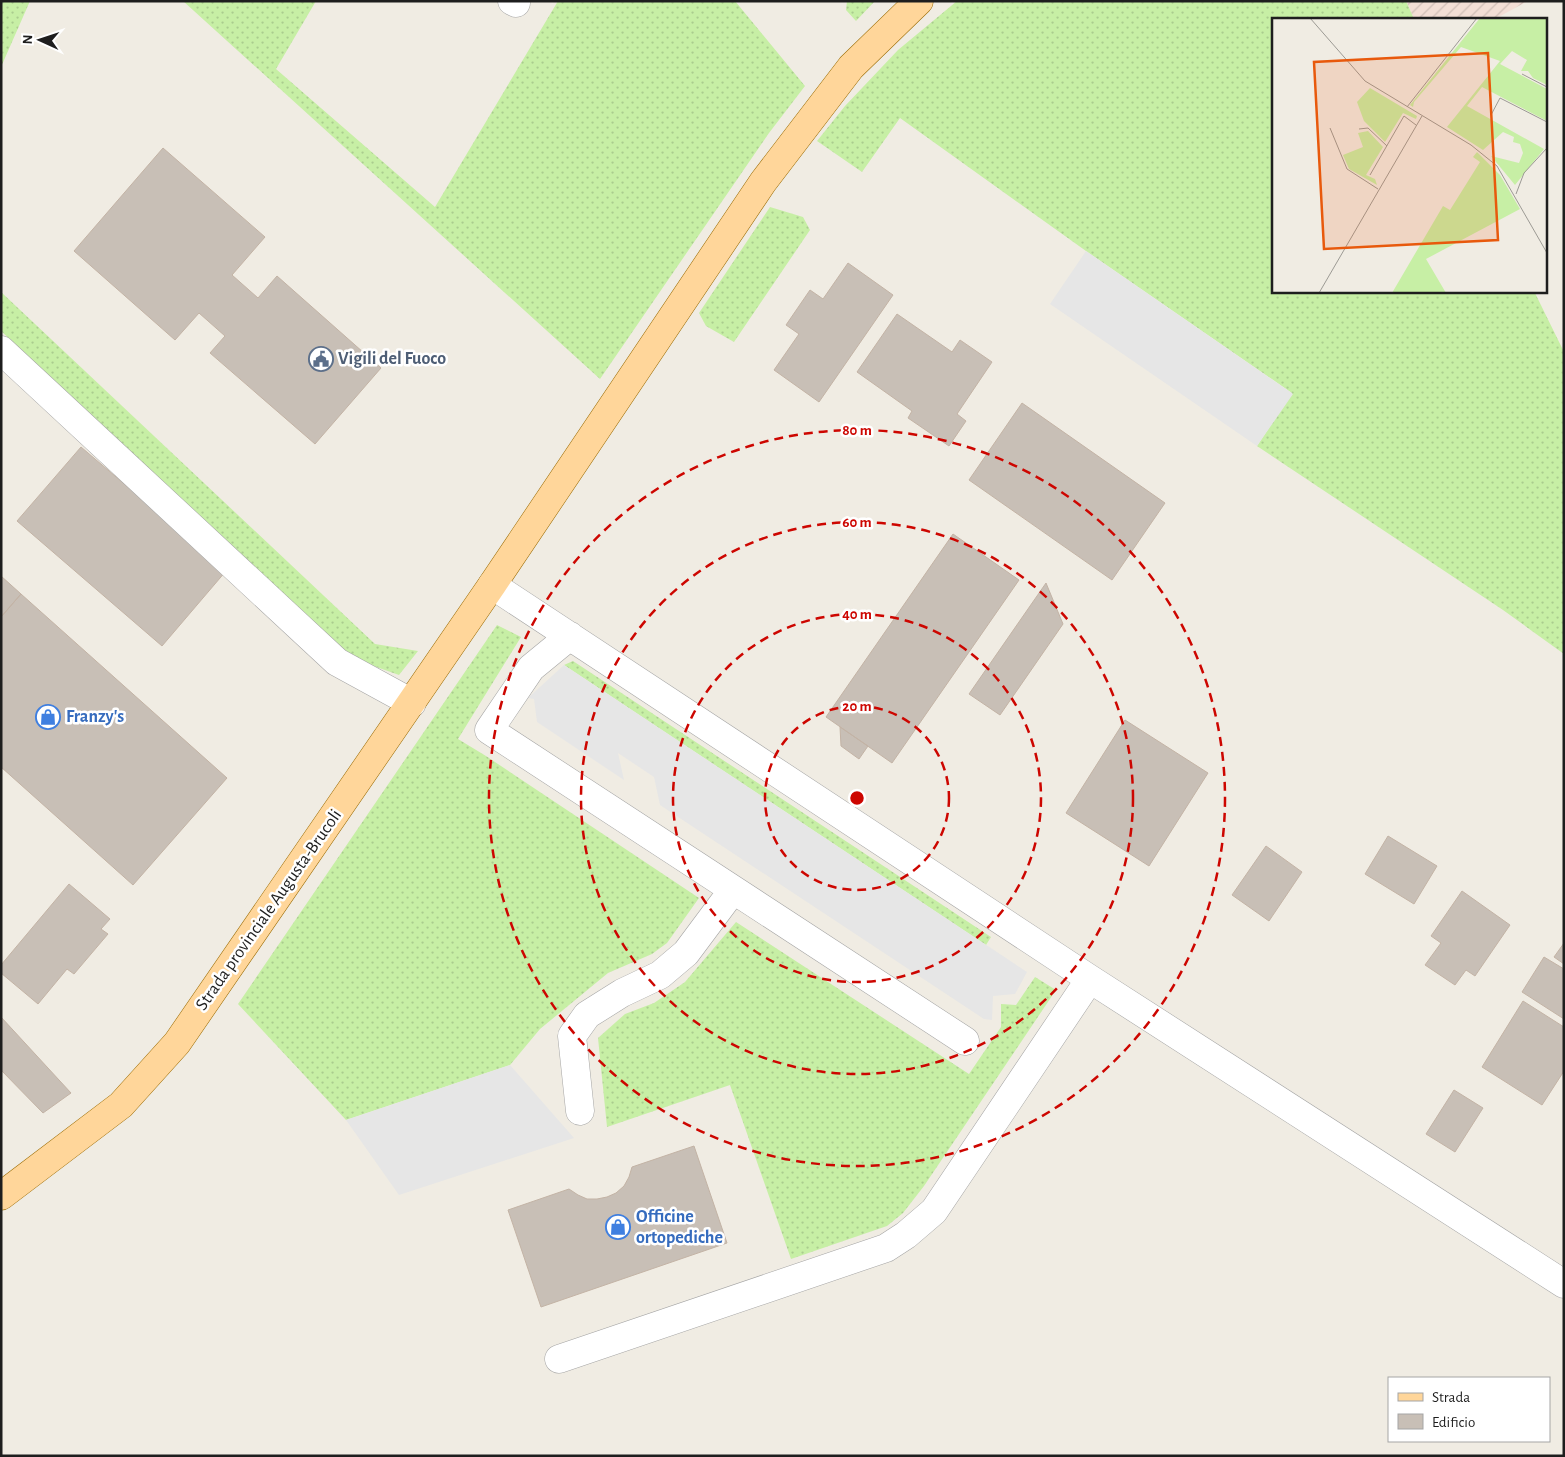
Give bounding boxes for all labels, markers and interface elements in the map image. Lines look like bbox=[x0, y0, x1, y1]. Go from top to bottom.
north arrow bbox=[15, 15, 65, 65]
inset map bbox=[1272, 18, 1548, 292]
text: N bbox=[21, 34, 35, 45]
public building icon: Vigili del Fuoco bbox=[308, 346, 334, 372]
place label: Vigili del Fuoco bbox=[338, 350, 446, 368]
text: 80 m bbox=[842, 423, 872, 438]
text: 60 m bbox=[842, 515, 872, 530]
text: 40 m bbox=[842, 607, 872, 622]
text: 20 m bbox=[842, 699, 872, 714]
shop icon: Franzy's bbox=[35, 704, 61, 730]
place label: Franzy's bbox=[66, 708, 124, 726]
centre of rings bbox=[848, 789, 866, 807]
street label: Strada provinciale Augusta-Brucoli bbox=[193, 806, 345, 1014]
place label: Officine ortopediche bbox=[636, 1208, 723, 1247]
shop icon: Officine ortopediche bbox=[605, 1214, 631, 1240]
legend bbox=[1388, 1377, 1550, 1442]
text: Strada bbox=[1432, 1390, 1470, 1405]
text: Edificio bbox=[1432, 1415, 1475, 1430]

